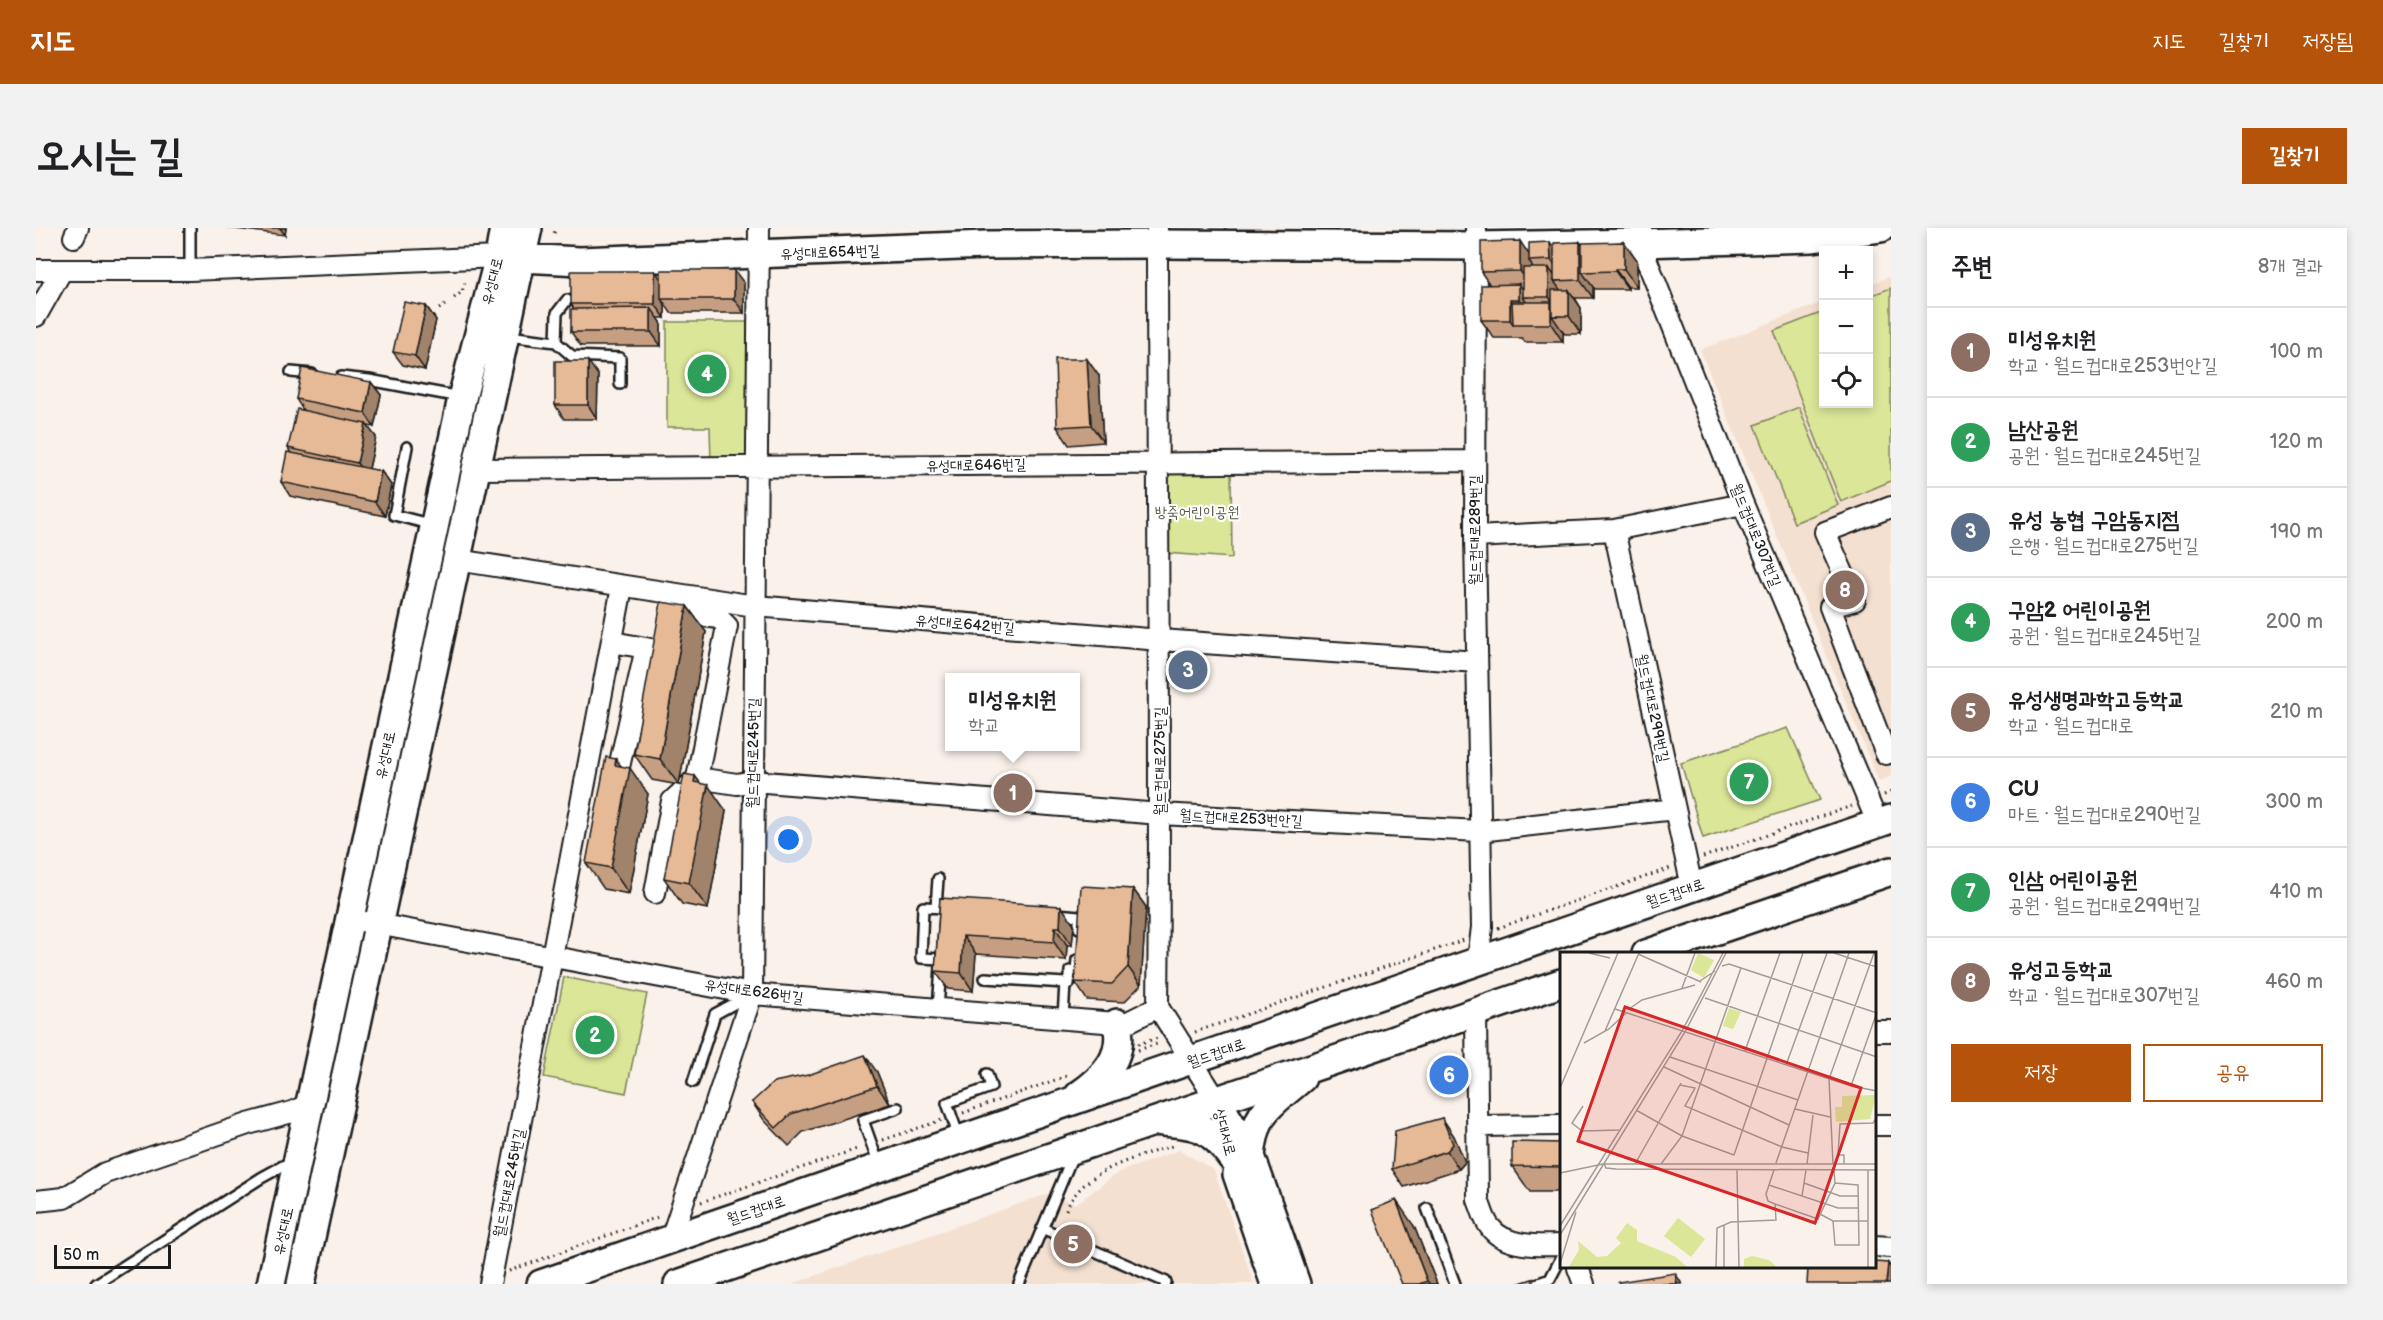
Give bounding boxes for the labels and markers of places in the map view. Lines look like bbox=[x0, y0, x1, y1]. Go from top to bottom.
pin: 4 bbox=[688, 352, 726, 396]
pin: 8 bbox=[1826, 568, 1864, 613]
pin: 3 bbox=[1168, 648, 1208, 692]
pin: 7 bbox=[1730, 760, 1768, 804]
pin: 1 bbox=[994, 770, 1032, 816]
pin: 2 bbox=[576, 1012, 614, 1058]
pin: 6 bbox=[1430, 1052, 1468, 1098]
pin: 5 bbox=[1054, 1222, 1092, 1266]

